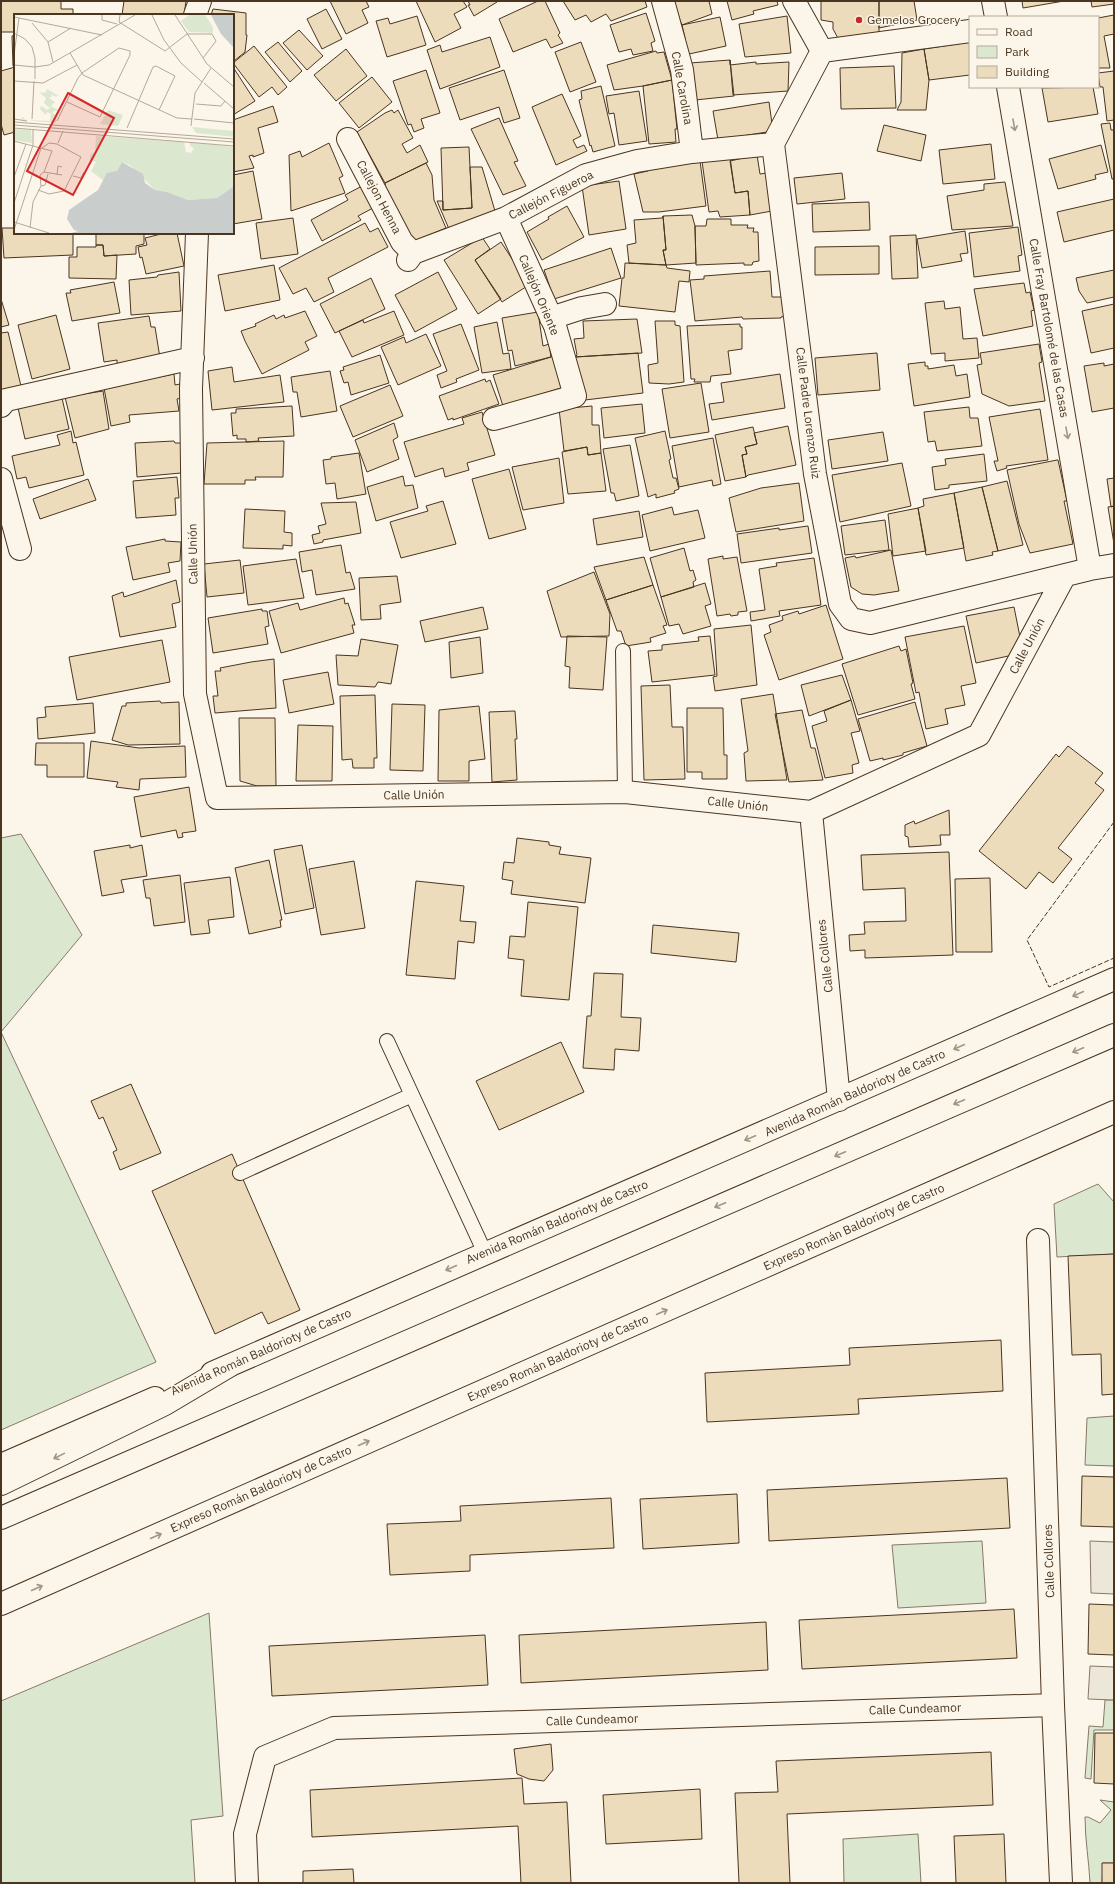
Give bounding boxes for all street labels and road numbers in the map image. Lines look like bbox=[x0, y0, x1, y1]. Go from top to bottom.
street label: Calle Carolina bbox=[669, 50, 696, 126]
street label: Callejon Henna bbox=[354, 157, 405, 237]
street label: Callejón Figueroa bbox=[506, 166, 596, 222]
street label: Calle Fray Bartolomé de las Casas bbox=[1026, 237, 1073, 419]
street label: Callejón Oriente bbox=[516, 252, 563, 338]
street label: Calle Padre Lorenzo Ruiz bbox=[793, 346, 824, 480]
street label: Calle Unión bbox=[184, 523, 201, 585]
street label: Calle Unión bbox=[1006, 615, 1048, 676]
street label: Calle Unión bbox=[383, 786, 445, 803]
street label: Calle Unión bbox=[707, 793, 769, 814]
street label: Calle Collores bbox=[813, 918, 836, 994]
street label: Avenida Román Baldorioty de Castro bbox=[762, 1046, 948, 1139]
street label: Avenida Román Baldorioty de Castro bbox=[464, 1176, 650, 1267]
street label: Expreso Román Baldorioty de Castro bbox=[761, 1180, 947, 1273]
street label: Avenida Román Baldorioty de Castro bbox=[168, 1305, 354, 1398]
street label: Expreso Román Baldorioty de Castro bbox=[465, 1311, 651, 1404]
street label: Expreso Román Baldorioty de Castro bbox=[168, 1442, 354, 1535]
street label: Calle Collores bbox=[1040, 1524, 1057, 1598]
street label: Calle Cundeamor bbox=[869, 1699, 962, 1718]
street label: Calle Cundeamor bbox=[546, 1710, 639, 1729]

